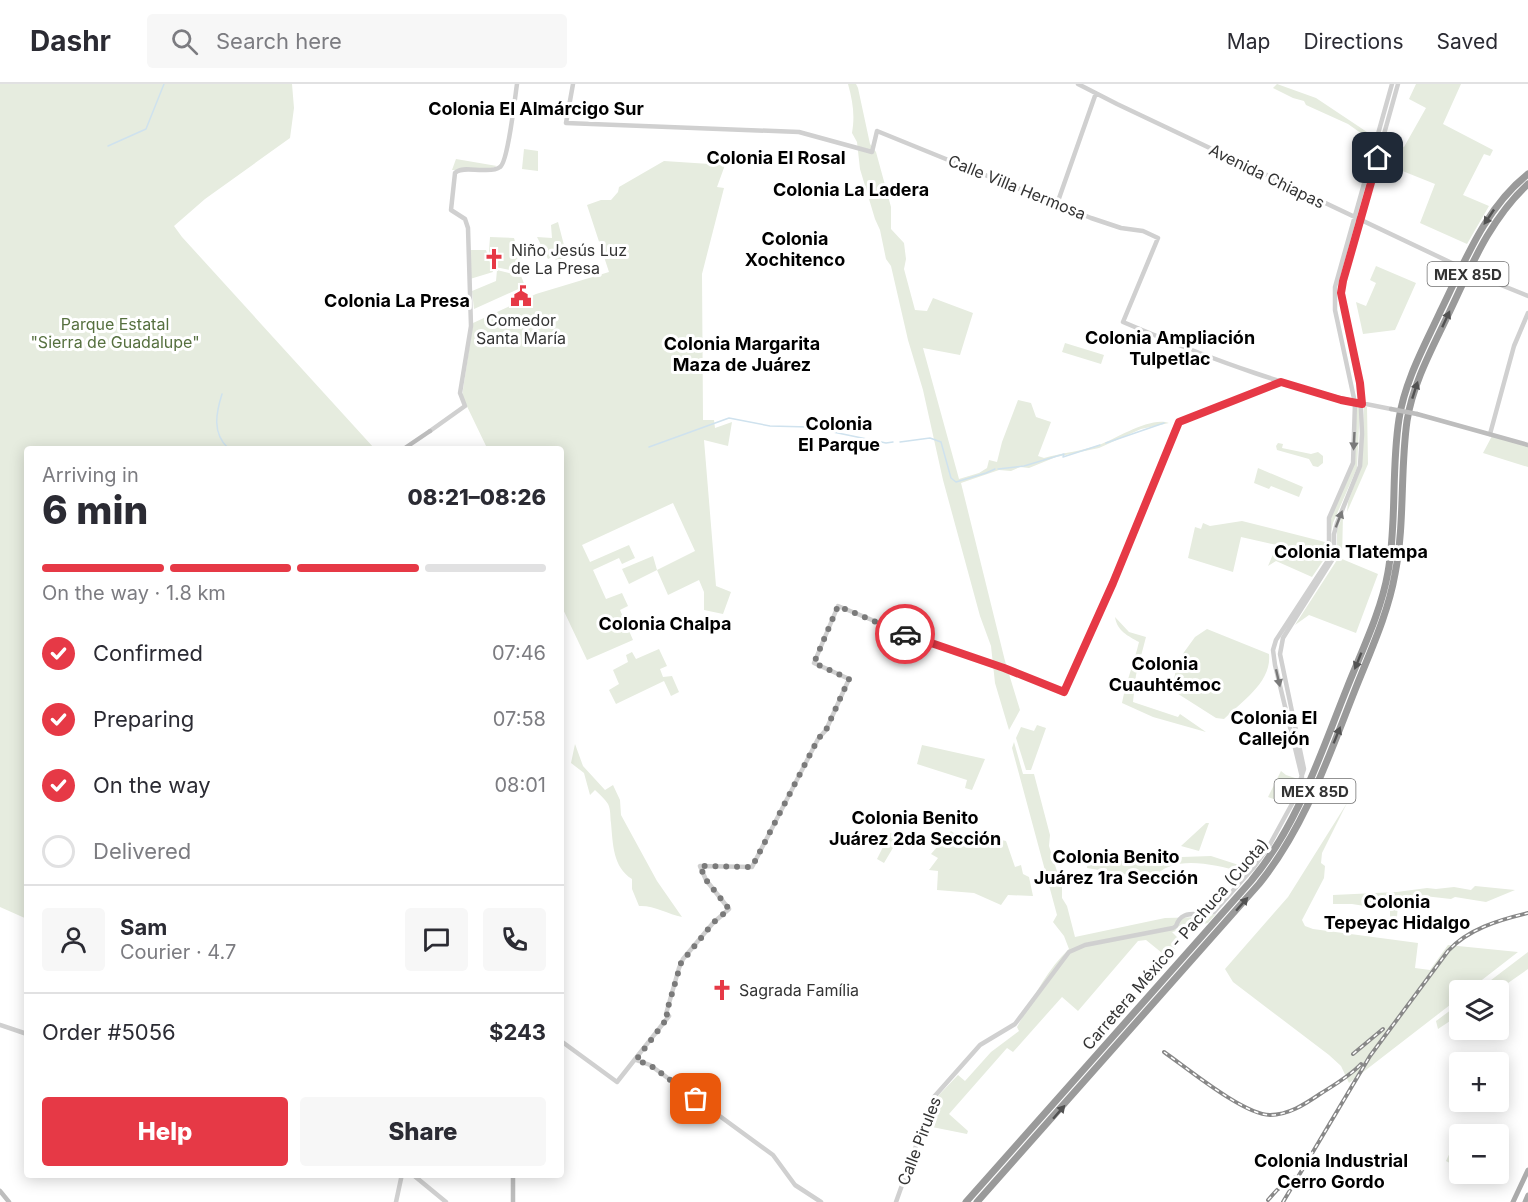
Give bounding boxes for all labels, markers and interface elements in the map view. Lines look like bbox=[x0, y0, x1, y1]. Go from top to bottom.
search box bbox=[147, 14, 567, 68]
text: Dashr bbox=[30, 24, 111, 58]
icon: search bbox=[168, 25, 201, 58]
text: Search here bbox=[216, 28, 342, 54]
text: Map bbox=[1227, 29, 1270, 54]
text: Directions bbox=[1303, 29, 1404, 54]
text: Saved bbox=[1437, 29, 1498, 54]
district label: Colonia El Almárcigo Sur bbox=[428, 98, 644, 119]
pin bbox=[1352, 132, 1403, 183]
street label: Avenida Chiapas bbox=[1206, 139, 1328, 213]
icon: home bbox=[1361, 141, 1394, 174]
district label: Colonia El Rosal bbox=[706, 147, 846, 168]
street label: Calle Villa Hermosa bbox=[945, 150, 1089, 224]
district label: Colonia La Ladera bbox=[773, 179, 929, 200]
one-way arrow bbox=[1484, 209, 1495, 225]
district label: Colonia Xochitenco bbox=[745, 228, 845, 270]
place label: Niño Jesús Luz de La Presa bbox=[511, 240, 627, 278]
church icon: Niño Jesús Luz de La Presa bbox=[482, 247, 506, 271]
road number: MEX 85D bbox=[1428, 262, 1508, 286]
public building icon: Comedor Santa María bbox=[509, 284, 533, 308]
district label: Colonia La Presa bbox=[324, 290, 470, 311]
place label: Comedor Santa María bbox=[476, 310, 566, 348]
one-way arrow bbox=[1442, 310, 1451, 327]
park label: Parque Estatal "Sierra de Guadalupe" bbox=[30, 314, 200, 352]
district label: Colonia Ampliación Tulpetlac bbox=[1085, 327, 1255, 369]
district label: Colonia Margarita Maza de Juárez bbox=[664, 333, 820, 375]
one-way arrow bbox=[1411, 381, 1420, 399]
district label: Colonia El Parque bbox=[798, 413, 880, 455]
one-way arrow bbox=[1349, 431, 1358, 450]
text: Arriving in bbox=[42, 463, 139, 487]
text: 08:21–08:26 bbox=[408, 484, 546, 510]
text: 6 min bbox=[42, 486, 148, 533]
one-way arrow bbox=[1335, 510, 1344, 528]
district label: Colonia Tlatempa bbox=[1274, 541, 1428, 562]
text: On the way · 1.8 km bbox=[42, 581, 226, 605]
courier bbox=[875, 604, 935, 664]
district label: Colonia Chalpa bbox=[599, 613, 731, 634]
icon: car bbox=[889, 618, 922, 651]
icon: check bbox=[42, 637, 75, 670]
text: Confirmed bbox=[93, 640, 203, 666]
text: 07:46 bbox=[492, 641, 546, 665]
one-way arrow bbox=[1353, 652, 1362, 670]
district label: Colonia Cuauhtémoc bbox=[1109, 653, 1221, 695]
one-way arrow bbox=[1273, 668, 1283, 687]
icon: check bbox=[42, 703, 75, 736]
text: Preparing bbox=[93, 706, 194, 732]
text: 07:58 bbox=[493, 707, 546, 731]
district label: Colonia El Callejón bbox=[1231, 707, 1317, 749]
one-way arrow bbox=[1333, 726, 1342, 744]
icon: check bbox=[42, 769, 75, 802]
text: On the way bbox=[93, 772, 211, 798]
text: 08:01 bbox=[494, 773, 546, 797]
road number: MEX 85D bbox=[1274, 779, 1356, 803]
district label: Colonia Benito Juárez 2da Sección bbox=[829, 807, 1001, 849]
street label: Carretera México - Pachuca (Cuota) bbox=[1078, 834, 1272, 1054]
text: Delivered bbox=[93, 838, 191, 864]
district label: Colonia Benito Juárez 1ra Sección bbox=[1034, 846, 1198, 888]
district label: Colonia Tepeyac Hidalgo bbox=[1324, 891, 1470, 933]
one-way arrow bbox=[1235, 896, 1249, 911]
button: person bbox=[42, 908, 105, 971]
button: chat bbox=[405, 908, 468, 971]
button: phone bbox=[483, 908, 546, 971]
text: Sam bbox=[120, 914, 167, 940]
text: Courier · 4.7 bbox=[120, 940, 236, 964]
church icon: Sagrada Família bbox=[710, 978, 734, 1002]
place label: Sagrada Família bbox=[739, 980, 859, 1000]
map controls bbox=[1449, 980, 1509, 1184]
button: layers bbox=[1449, 980, 1509, 1040]
text: Order #5056 bbox=[42, 1019, 176, 1045]
text: $243 bbox=[489, 1019, 546, 1045]
button: + bbox=[1449, 1052, 1509, 1112]
pin bbox=[670, 1073, 721, 1124]
icon: bag bbox=[679, 1082, 712, 1115]
street label: Calle Pirules bbox=[893, 1094, 945, 1188]
button: Help bbox=[42, 1097, 288, 1166]
button: Share bbox=[300, 1097, 546, 1166]
one-way arrow bbox=[1052, 1104, 1065, 1120]
button: − bbox=[1449, 1124, 1509, 1184]
district label: Colonia Industrial Cerro Gordo bbox=[1254, 1150, 1408, 1192]

